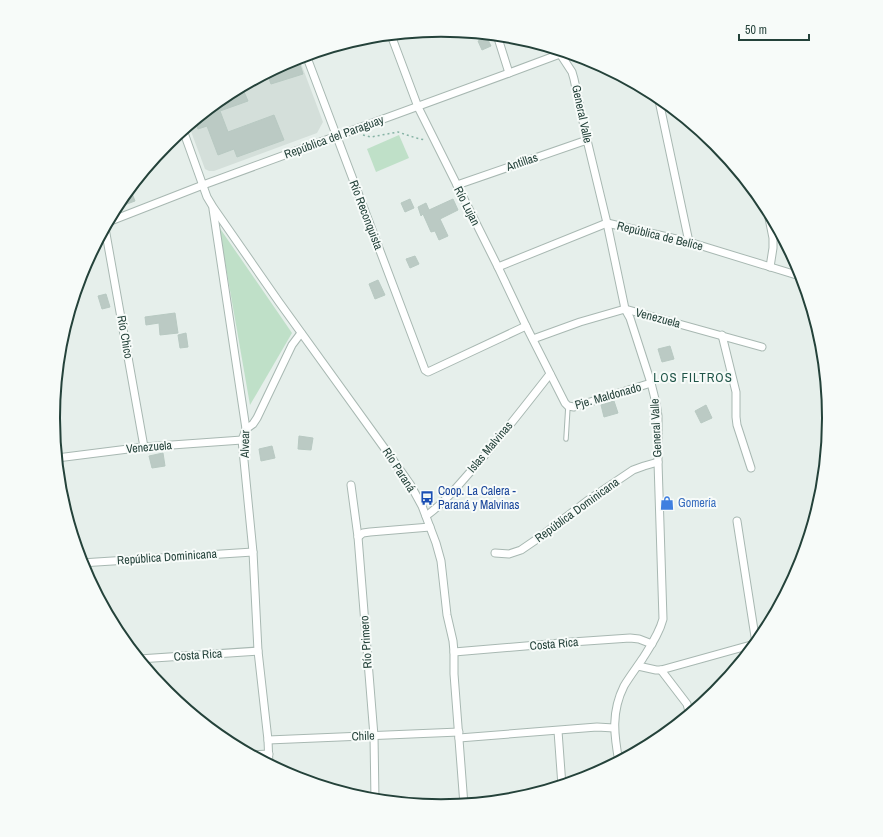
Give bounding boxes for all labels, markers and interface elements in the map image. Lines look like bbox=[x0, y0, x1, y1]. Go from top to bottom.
scale bar bbox=[739, 16, 809, 42]
text: 50 m bbox=[745, 22, 767, 38]
street label: General Valle bbox=[568, 84, 596, 144]
street label: República del Paraguay bbox=[282, 111, 386, 162]
street label: Antillas bbox=[503, 149, 540, 175]
street label: Río Reconquista bbox=[345, 178, 387, 253]
street label: Río Lujan bbox=[450, 184, 484, 228]
street label: República de Belice bbox=[615, 218, 705, 254]
street label: Venezuela bbox=[634, 304, 683, 332]
street label: Río Chico bbox=[113, 314, 137, 360]
district label: LOS FILTROS bbox=[653, 369, 733, 386]
street label: Pje. Maldonado bbox=[573, 379, 643, 413]
street label: General Valle bbox=[646, 398, 666, 458]
street label: Islas Malvinas bbox=[464, 418, 516, 476]
street label: Alvear bbox=[237, 429, 253, 459]
street label: Venezuela bbox=[125, 437, 173, 457]
street label: Río Paraná bbox=[379, 445, 420, 496]
street label: República Dominicana bbox=[532, 474, 623, 546]
place label: Coop. La Calera - Paraná y Malvinas bbox=[438, 483, 520, 513]
bus stop icon: Coop. La Calera - Paraná y Malvinas bbox=[419, 490, 435, 506]
shop icon: Gomería bbox=[659, 495, 675, 511]
place label: Gomería bbox=[678, 495, 717, 511]
street label: República Dominicana bbox=[117, 545, 218, 568]
street label: Río Primero bbox=[356, 615, 376, 669]
street label: Costa Rica bbox=[529, 634, 579, 654]
street label: Costa Rica bbox=[173, 645, 223, 665]
street label: Chile bbox=[351, 728, 375, 744]

